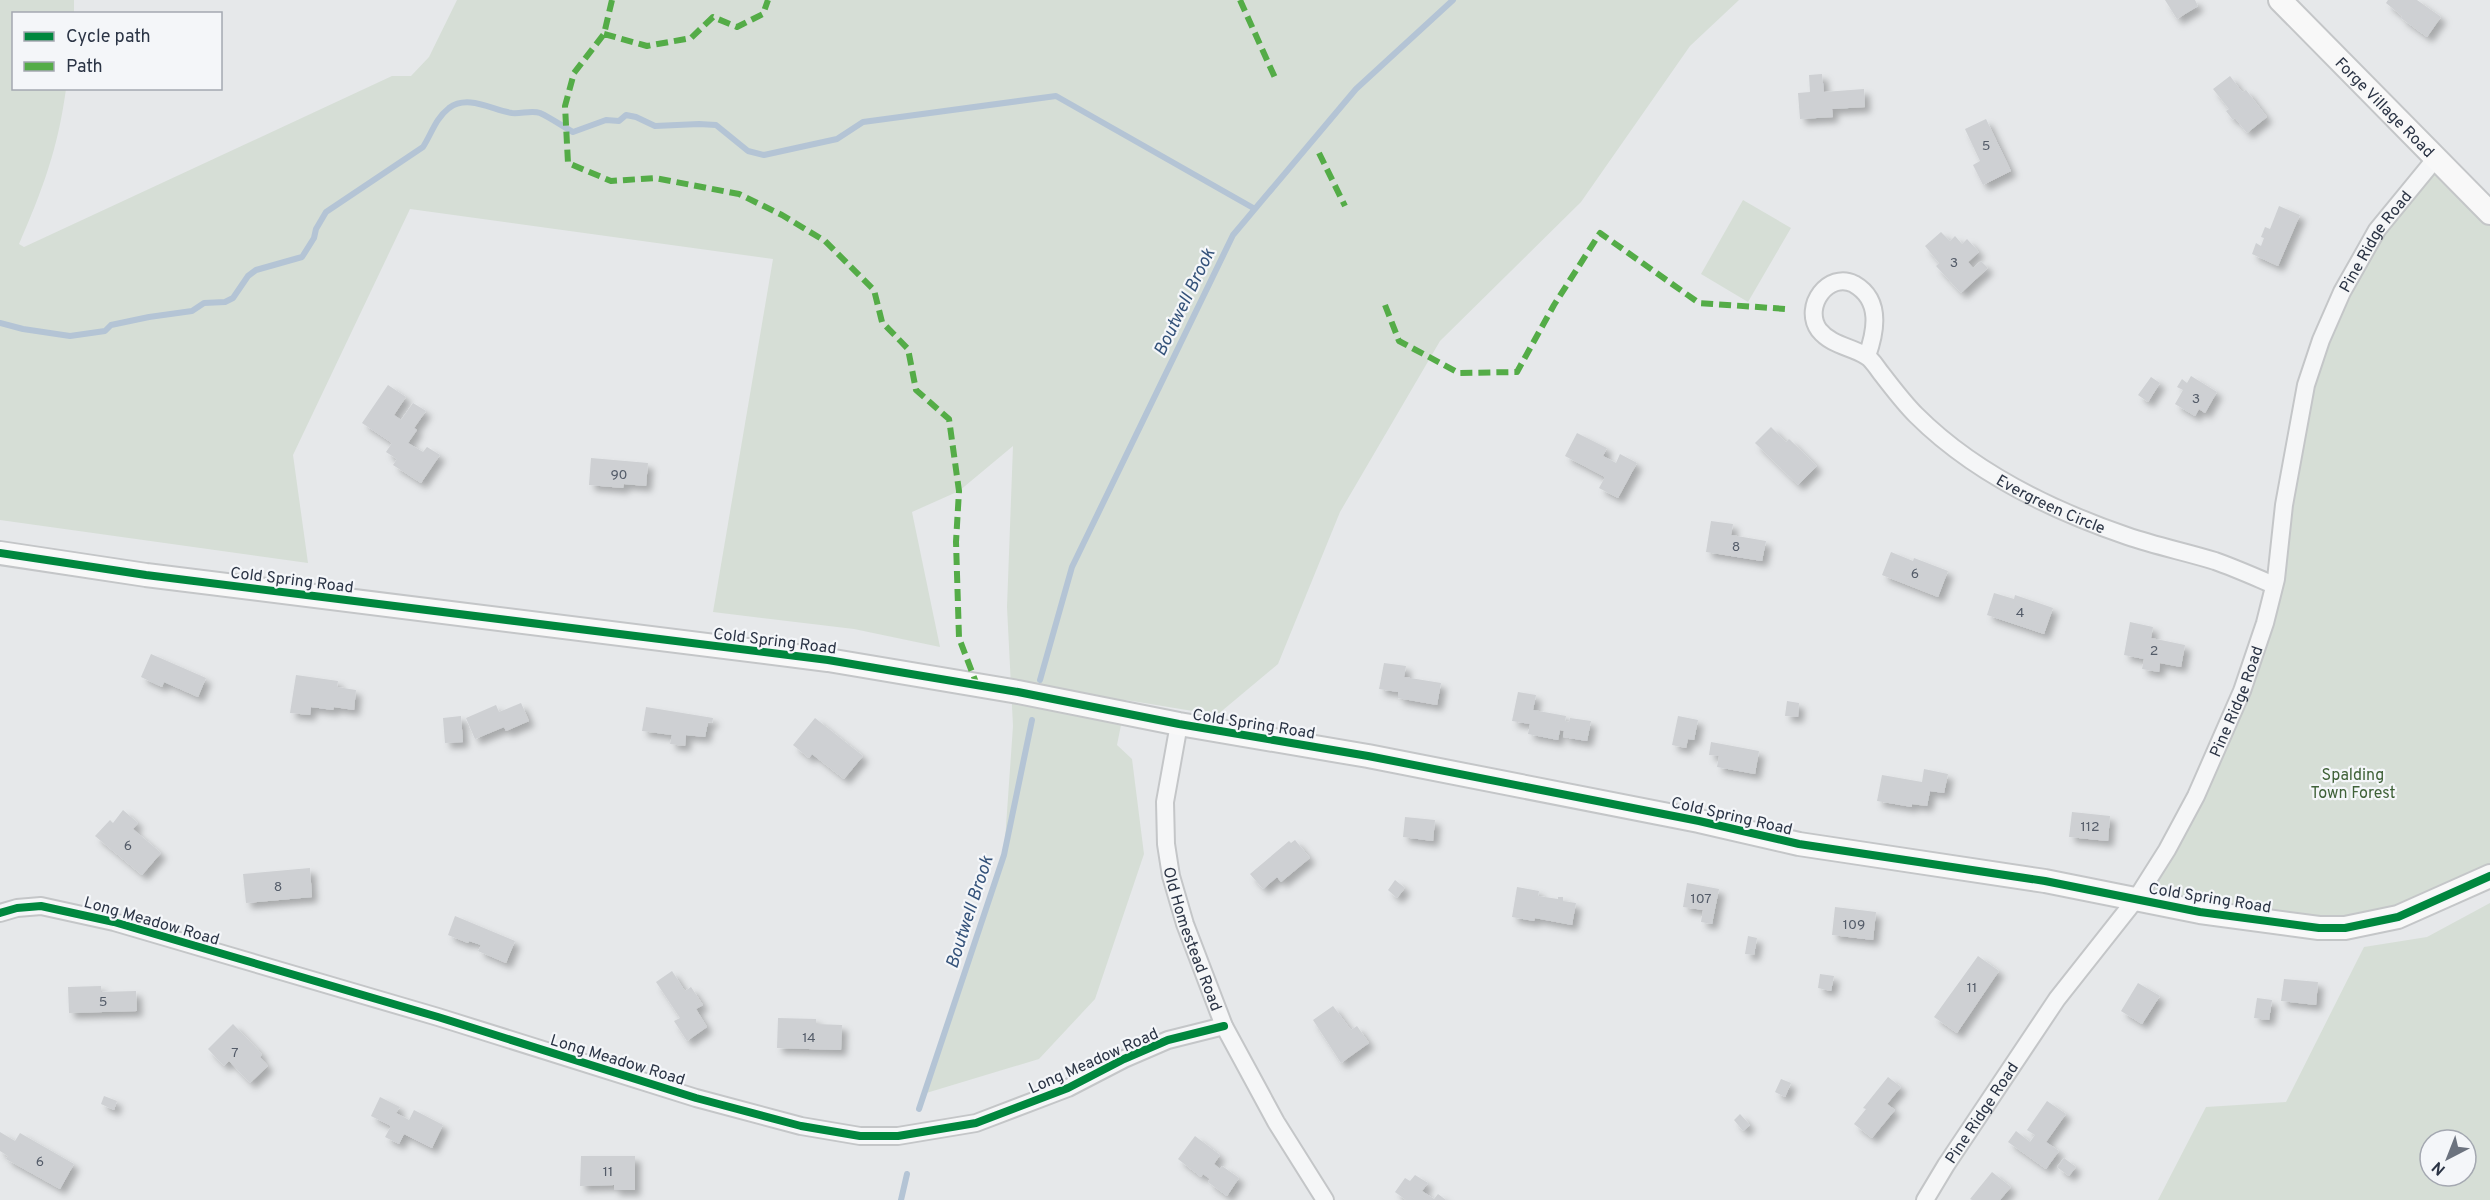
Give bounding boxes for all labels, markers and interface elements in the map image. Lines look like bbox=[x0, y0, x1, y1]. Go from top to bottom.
legend bbox=[12, 12, 222, 90]
text: Cycle path bbox=[66, 26, 151, 49]
street label: Forge Village Road bbox=[2330, 54, 2438, 163]
text: Path bbox=[66, 56, 103, 79]
house number: 5 bbox=[1982, 138, 1990, 155]
street label: Pine Ridge Road bbox=[2336, 187, 2417, 296]
water label: Boutwell Brook bbox=[1149, 244, 1222, 360]
house number: 3 bbox=[1950, 255, 1958, 272]
house number: 3 bbox=[2192, 391, 2200, 408]
house number: 90 bbox=[610, 467, 628, 484]
street label: Evergreen Circle bbox=[1992, 471, 2108, 539]
house number: 8 bbox=[1732, 539, 1740, 556]
street label: Cold Spring Road bbox=[229, 563, 355, 598]
house number: 6 bbox=[1911, 566, 1919, 583]
house number: 4 bbox=[2016, 605, 2024, 622]
street label: Cold Spring Road bbox=[712, 624, 838, 659]
house number: 2 bbox=[2150, 643, 2158, 660]
street label: Pine Ridge Road bbox=[2206, 644, 2268, 761]
street label: Cold Spring Road bbox=[1191, 705, 1317, 745]
park label: Spalding Town Forest bbox=[2310, 766, 2396, 804]
street label: Cold Spring Road bbox=[1669, 793, 1794, 841]
house number: 112 bbox=[2080, 819, 2100, 836]
house number: 6 bbox=[124, 838, 132, 855]
water label: Boutwell Brook bbox=[941, 852, 1000, 972]
street label: Old Homestead Road bbox=[1158, 866, 1225, 1014]
house number: 8 bbox=[274, 879, 282, 896]
street label: Cold Spring Road bbox=[2147, 879, 2273, 919]
house number: 107 bbox=[1690, 891, 1712, 908]
street label: Long Meadow Road bbox=[81, 893, 221, 951]
house number: 109 bbox=[1843, 917, 1865, 934]
house number: 11 bbox=[1967, 980, 1977, 997]
house number: 5 bbox=[99, 994, 107, 1011]
street label: Long Meadow Road bbox=[1026, 1024, 1162, 1099]
house number: 14 bbox=[802, 1030, 816, 1047]
street label: Long Meadow Road bbox=[548, 1031, 687, 1091]
house number: 7 bbox=[231, 1045, 239, 1062]
street label: Pine Ridge Road bbox=[1942, 1059, 2024, 1168]
north arrow bbox=[2418, 1128, 2478, 1188]
house number: 6 bbox=[36, 1154, 44, 1171]
text: N bbox=[2428, 1156, 2450, 1179]
house number: 11 bbox=[603, 1164, 613, 1181]

